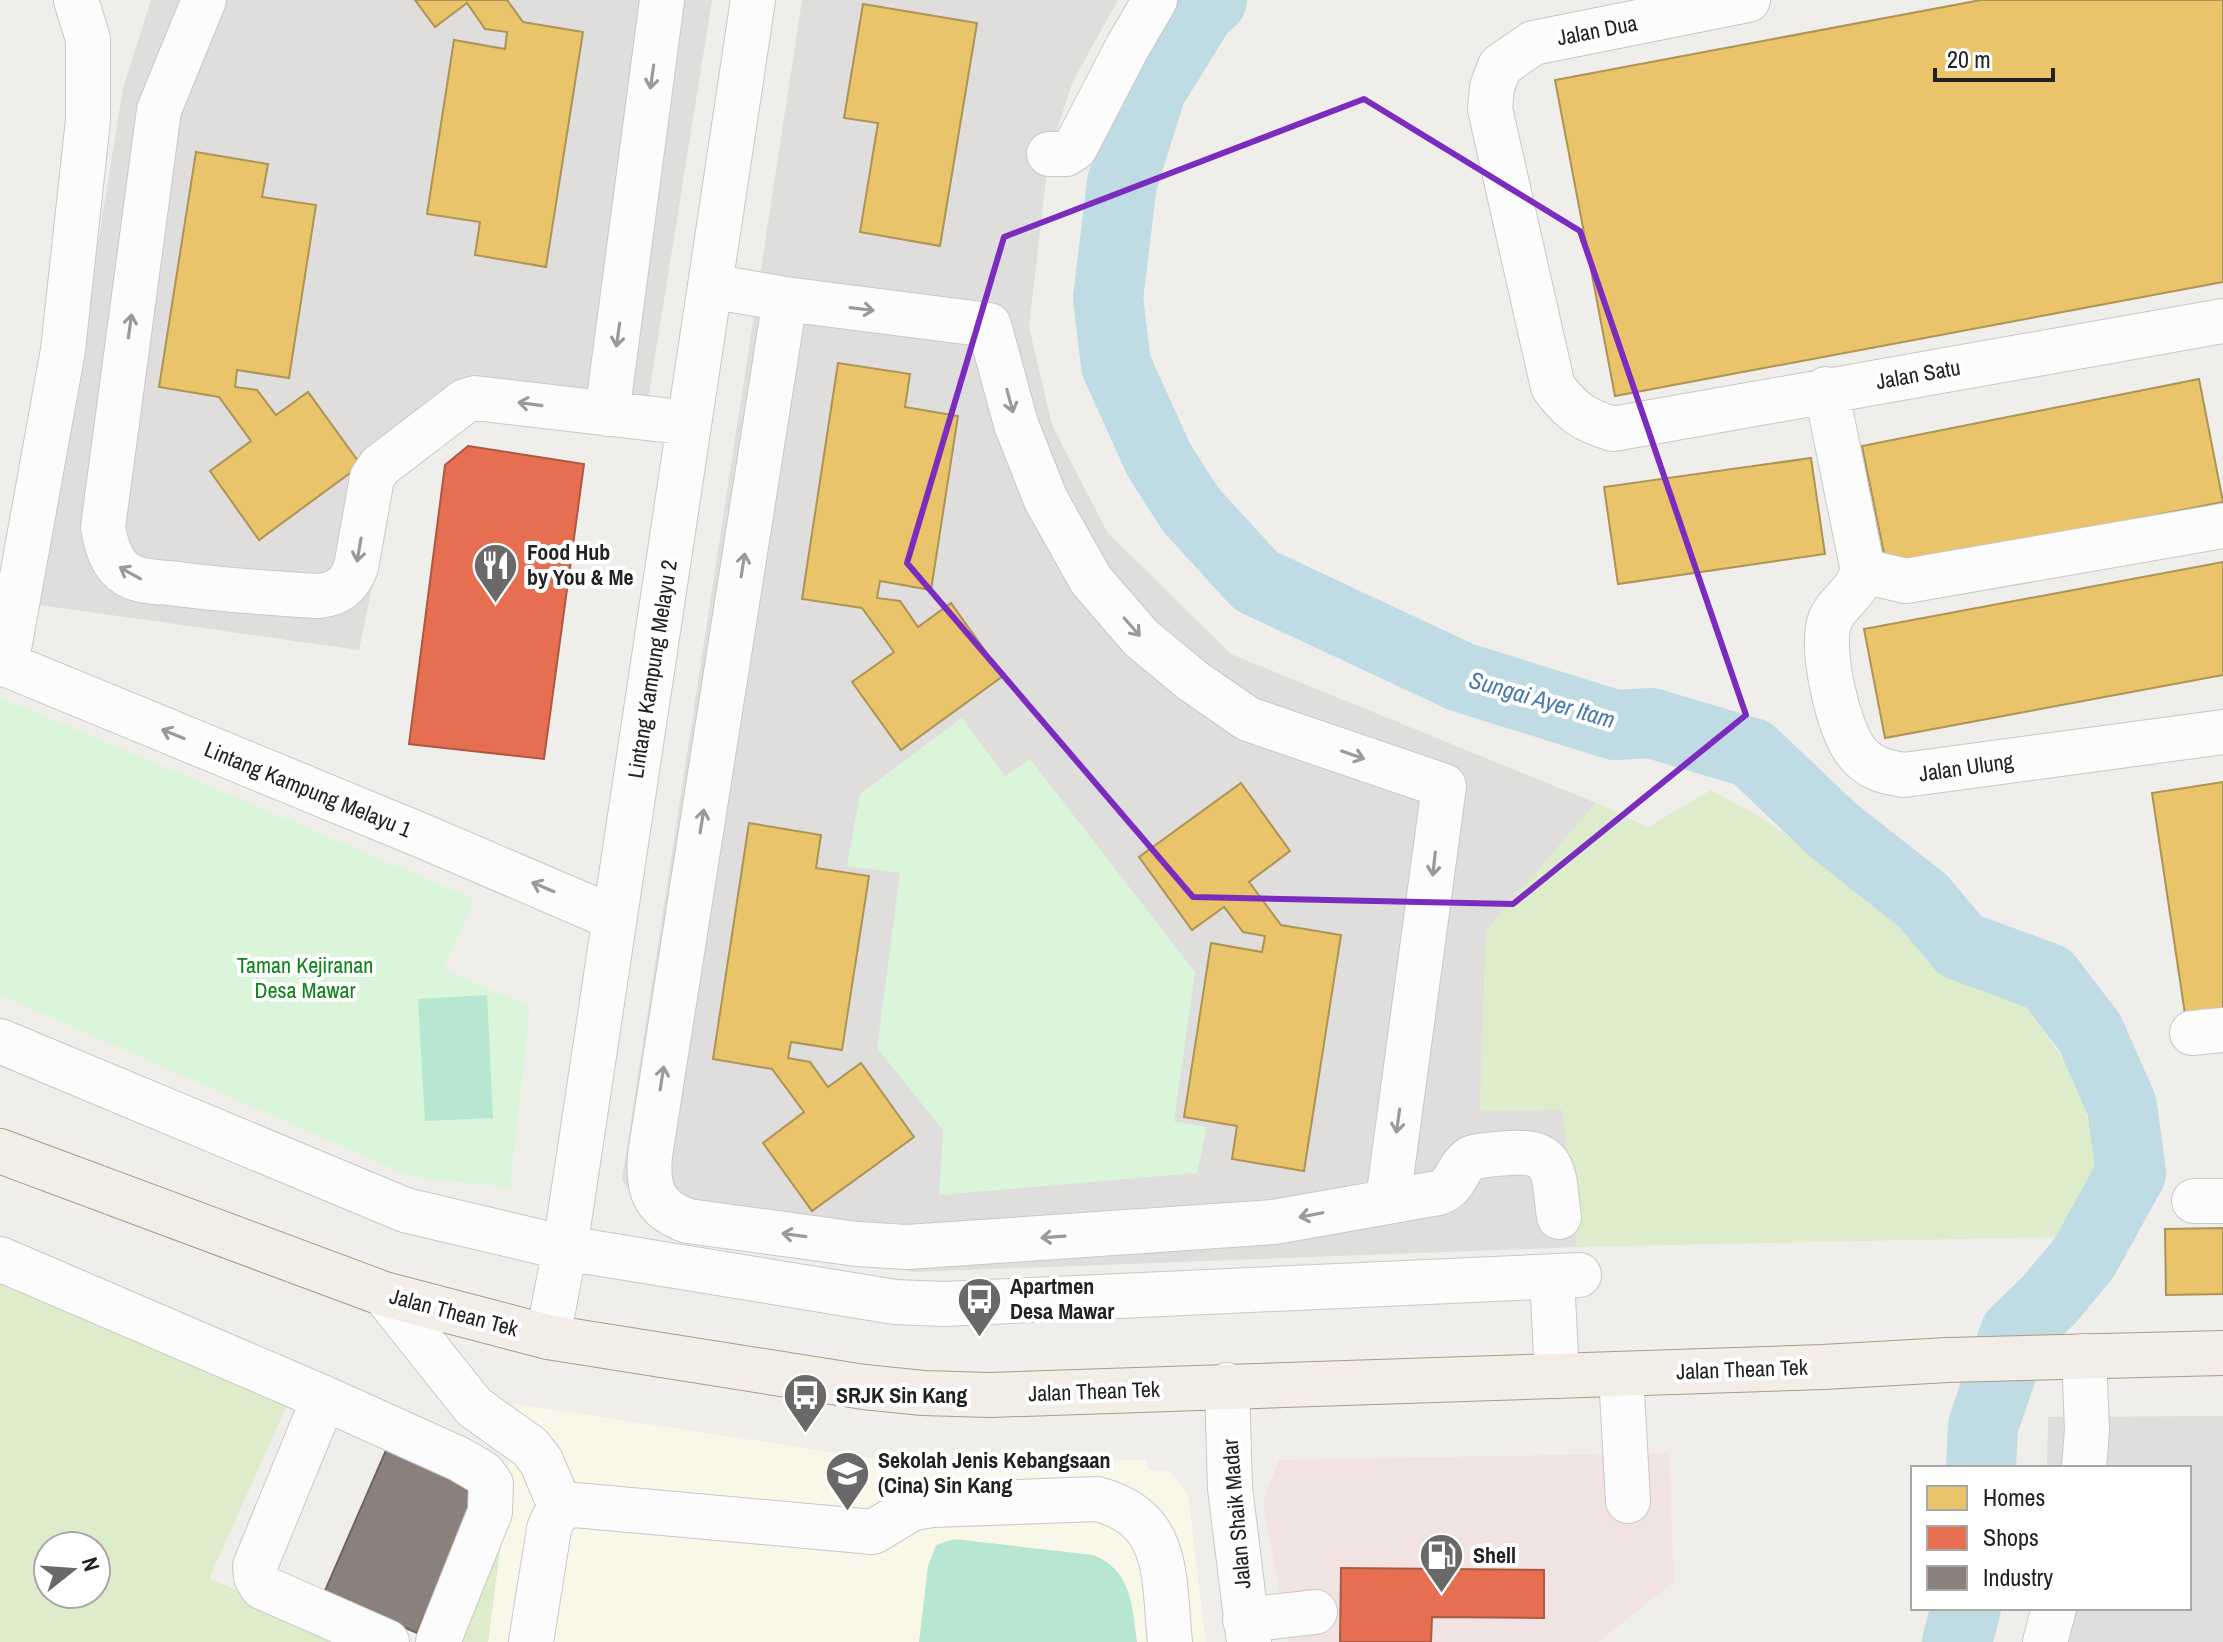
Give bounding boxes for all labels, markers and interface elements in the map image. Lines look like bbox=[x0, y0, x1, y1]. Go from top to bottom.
street label: Jalan Dua bbox=[1554, 8, 1640, 52]
scale bar bbox=[1935, 32, 2053, 82]
text: 20 m bbox=[1947, 43, 1991, 75]
one-way arrow bbox=[644, 64, 659, 89]
one-way arrow bbox=[849, 302, 875, 317]
one-way arrow bbox=[123, 314, 138, 339]
one-way arrow bbox=[610, 321, 625, 348]
street label: Jalan Satu bbox=[1873, 352, 1963, 396]
one-way arrow bbox=[1003, 387, 1018, 413]
one-way arrow bbox=[518, 396, 543, 411]
one-way arrow bbox=[350, 536, 365, 562]
place label: Food Hub by You & Me bbox=[527, 537, 634, 592]
restaurant icon: Food Hub by You & Me bbox=[472, 541, 520, 604]
one-way arrow bbox=[736, 553, 751, 578]
street label: Lintang Kampung Melayu 2 bbox=[620, 558, 684, 780]
one-way arrow bbox=[119, 565, 142, 581]
one-way arrow bbox=[1123, 617, 1141, 637]
water label: Sungai Ayer Itam bbox=[1466, 663, 1619, 735]
one-way arrow bbox=[161, 725, 186, 740]
street label: Lintang Kampung Melayu 1 bbox=[200, 734, 416, 844]
street label: Jalan Ulung bbox=[1917, 746, 2015, 788]
one-way arrow bbox=[1341, 749, 1366, 764]
one-way arrow bbox=[696, 809, 711, 835]
one-way arrow bbox=[1426, 851, 1441, 876]
one-way arrow bbox=[531, 879, 555, 894]
park label: Taman Kejiranan Desa Mawar bbox=[237, 950, 373, 1005]
one-way arrow bbox=[655, 1066, 670, 1091]
one-way arrow bbox=[1390, 1108, 1405, 1133]
one-way arrow bbox=[1299, 1208, 1325, 1223]
one-way arrow bbox=[781, 1227, 807, 1242]
one-way arrow bbox=[1040, 1230, 1067, 1245]
place label: Apartmen Desa Mawar bbox=[1010, 1271, 1114, 1326]
bus stop icon: Apartmen Desa Mawar bbox=[955, 1275, 1003, 1338]
street label: Jalan Thean Tek bbox=[386, 1280, 522, 1344]
street label: Jalan Thean Tek bbox=[1676, 1352, 1809, 1386]
bus stop icon: SRJK Sin Kang bbox=[781, 1371, 829, 1434]
street label: Jalan Thean Tek bbox=[1028, 1374, 1161, 1408]
place label: SRJK Sin Kang bbox=[836, 1380, 967, 1410]
street label: Jalan Shaik Madar bbox=[1215, 1438, 1257, 1590]
place label: Sekolah Jenis Kebangsaan (Cina) Sin Kang bbox=[878, 1445, 1111, 1500]
school or university icon: Sekolah Jenis Kebangsaan (Cina) Sin Kang bbox=[823, 1449, 871, 1512]
legend bbox=[1911, 1466, 2191, 1610]
text: Homes bbox=[1983, 1481, 2045, 1513]
text: Shops bbox=[1983, 1521, 2039, 1553]
north arrow bbox=[32, 1530, 112, 1610]
fuel station icon: Shell bbox=[1418, 1531, 1466, 1594]
place label: Shell bbox=[1473, 1540, 1516, 1570]
text: N bbox=[75, 1554, 107, 1575]
text: Industry bbox=[1983, 1561, 2053, 1593]

